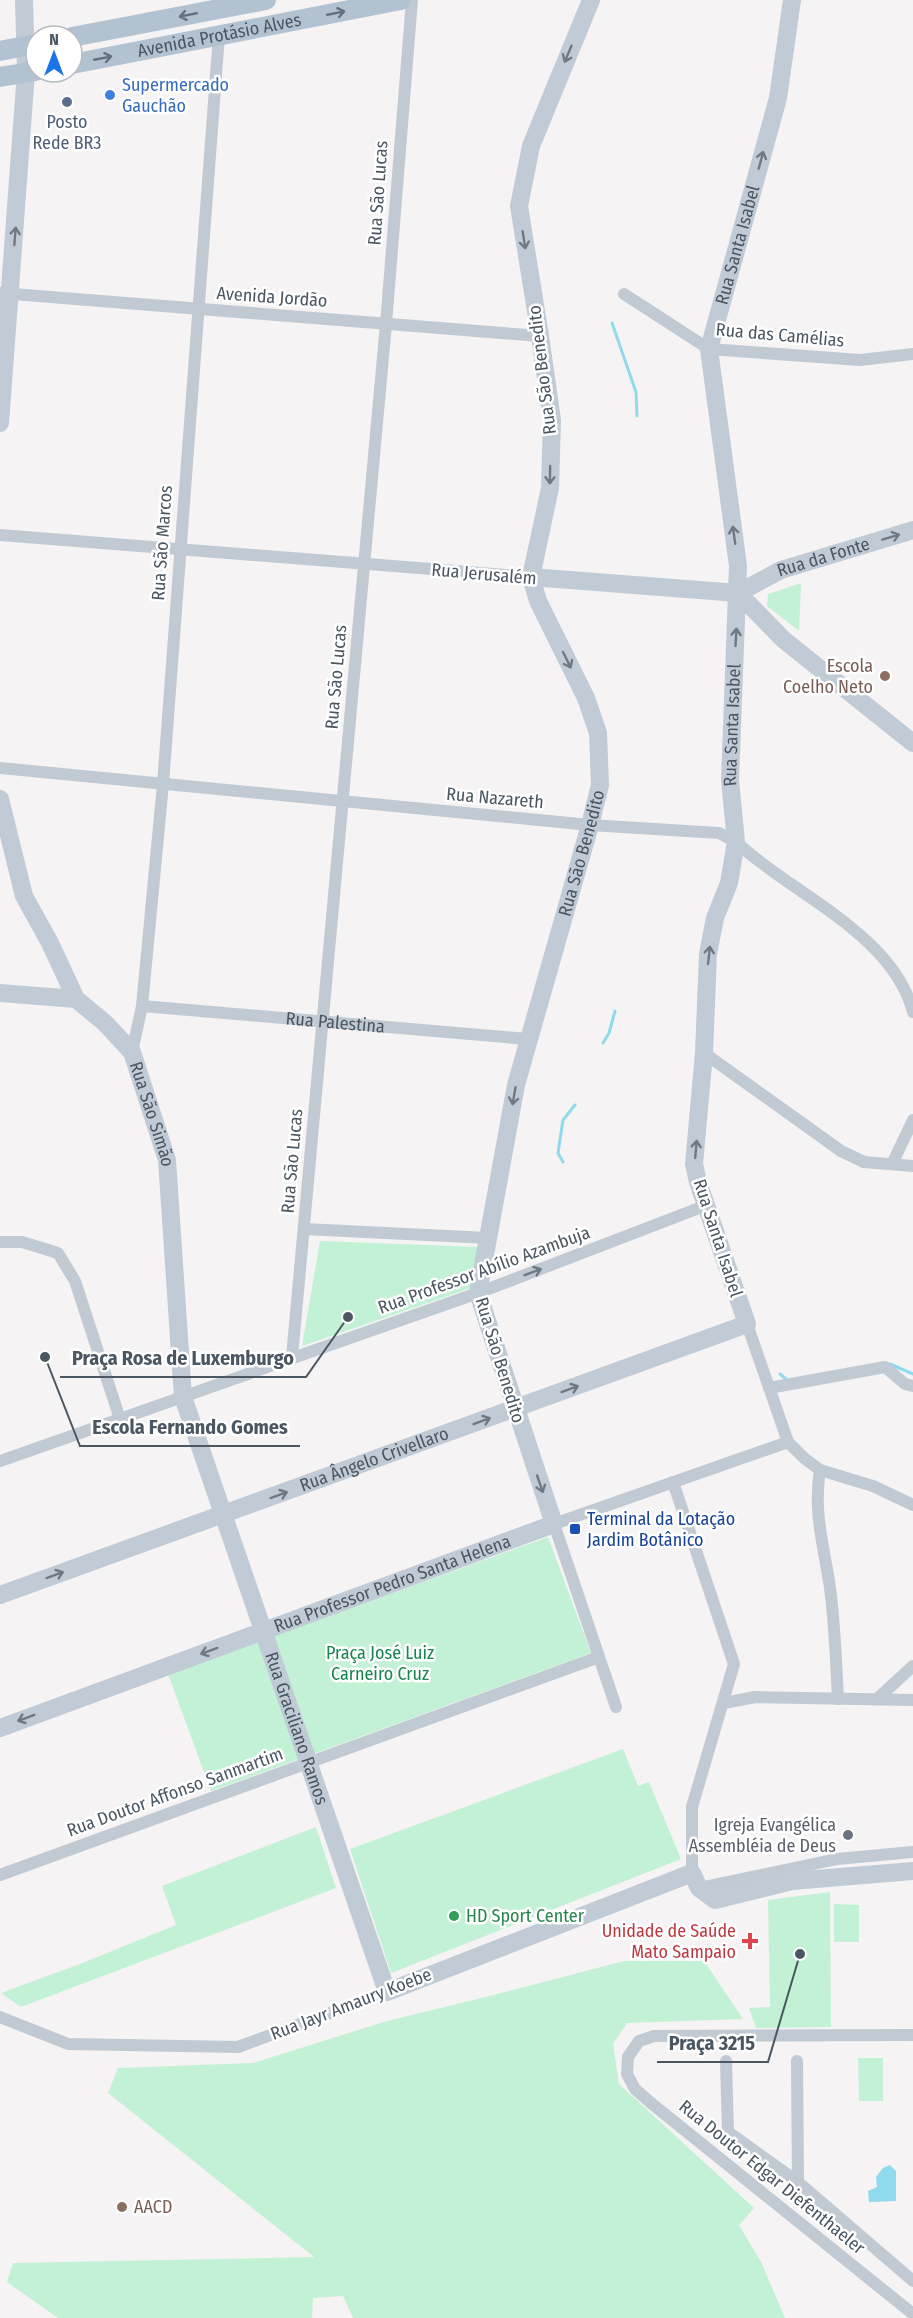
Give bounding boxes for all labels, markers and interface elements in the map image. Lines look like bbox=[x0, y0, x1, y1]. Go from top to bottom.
one-way arrow bbox=[325, 7, 345, 18]
street label: Avenida Protásio Alves bbox=[135, 9, 303, 62]
one-way arrow bbox=[179, 10, 198, 21]
north arrow bbox=[24, 24, 84, 84]
text: N bbox=[49, 30, 59, 49]
one-way arrow bbox=[562, 44, 573, 62]
one-way arrow bbox=[93, 52, 112, 63]
place label: Supermercado Gauchão bbox=[122, 74, 229, 117]
marker: Supermercado Gauchão bbox=[103, 88, 117, 102]
marker: Posto Rede BR3 bbox=[60, 95, 74, 109]
place label: Posto Rede BR3 bbox=[33, 111, 101, 154]
street label: Rua São Lucas bbox=[363, 140, 393, 246]
one-way arrow bbox=[756, 151, 767, 170]
street label: Rua Santa Isabel bbox=[711, 183, 765, 307]
one-way arrow bbox=[9, 226, 20, 246]
one-way arrow bbox=[519, 230, 530, 249]
street label: Avenida Jordão bbox=[216, 282, 328, 312]
street label: Rua São Benedito bbox=[523, 304, 561, 436]
street label: Rua das Camélias bbox=[715, 318, 845, 352]
one-way arrow bbox=[545, 464, 556, 484]
street label: Rua São Marcos bbox=[147, 484, 177, 601]
one-way arrow bbox=[729, 526, 740, 546]
one-way arrow bbox=[881, 531, 900, 542]
street label: Rua da Fonte bbox=[774, 533, 872, 582]
street label: Rua Jerusalém bbox=[431, 558, 537, 590]
street label: Rua São Lucas bbox=[320, 624, 352, 730]
one-way arrow bbox=[731, 628, 742, 648]
one-way arrow bbox=[562, 651, 574, 669]
place label: Escola Coelho Neto bbox=[783, 655, 873, 698]
street label: Rua Santa Isabel bbox=[719, 663, 745, 787]
marker: Escola Coelho Neto bbox=[878, 669, 892, 683]
street label: Rua Nazareth bbox=[445, 783, 545, 813]
street label: Rua São Benedito bbox=[554, 788, 609, 919]
one-way arrow bbox=[704, 945, 715, 965]
street label: Rua Palestina bbox=[285, 1007, 386, 1038]
street label: Rua São Simão bbox=[125, 1059, 178, 1167]
one-way arrow bbox=[508, 1086, 519, 1105]
street label: Rua São Lucas bbox=[276, 1108, 308, 1214]
one-way arrow bbox=[691, 1140, 702, 1160]
street label: Rua Santa Isabel bbox=[689, 1176, 747, 1300]
street label: Rua Professor Abílio Azambuja bbox=[375, 1221, 593, 1319]
one-way arrow bbox=[523, 1266, 541, 1277]
street label: Rua São Benedito bbox=[470, 1295, 530, 1425]
callout: Praça Rosa de Luxemburgo bbox=[60, 1339, 306, 1377]
text: Praça Rosa de Luxemburgo bbox=[72, 1346, 294, 1370]
one-way arrow bbox=[560, 1383, 578, 1394]
callout: Escola Fernando Gomes bbox=[80, 1408, 300, 1446]
text: Escola Fernando Gomes bbox=[92, 1415, 288, 1439]
one-way arrow bbox=[472, 1415, 491, 1426]
street label: Rua Ângelo Crivellaro bbox=[297, 1422, 452, 1496]
one-way arrow bbox=[536, 1474, 547, 1493]
one-way arrow bbox=[269, 1489, 288, 1500]
place label: Terminal da Lotação Jardim Botânico bbox=[587, 1508, 735, 1551]
marker: Terminal da Lotação Jardim Botânico bbox=[568, 1522, 582, 1536]
street label: Rua Professor Pedro Santa Helena bbox=[271, 1530, 514, 1637]
one-way arrow bbox=[45, 1569, 64, 1580]
park label: Praça José Luiz Carneiro Cruz bbox=[326, 1642, 434, 1685]
one-way arrow bbox=[200, 1647, 218, 1658]
street label: Rua Graciliano Ramos bbox=[260, 1649, 333, 1808]
one-way arrow bbox=[17, 1714, 35, 1725]
street label: Rua Doutor Affonso Sanmartim bbox=[64, 1743, 286, 1841]
place label: Igreja Evangélica Assembléia de Deus bbox=[689, 1814, 836, 1857]
marker: Igreja Evangélica Assembléia de Deus bbox=[841, 1828, 855, 1842]
place label: HD Sport Center bbox=[466, 1905, 585, 1927]
marker: HD Sport Center bbox=[447, 1909, 461, 1923]
place label: Unidade de Saúde Mato Sampaio bbox=[602, 1920, 736, 1963]
marker: Unidade de Saúde Mato Sampaio bbox=[741, 1932, 759, 1950]
street label: Rua Jayr Amaury Koebe bbox=[267, 1963, 435, 2045]
callout: Praça 3215 bbox=[657, 2024, 768, 2062]
text: Praça 3215 bbox=[669, 2031, 755, 2055]
street label: Rua Doutor Edgar Diefenthaeler bbox=[675, 2095, 870, 2259]
place label: AACD bbox=[134, 2196, 172, 2218]
marker: AACD bbox=[115, 2200, 129, 2214]

